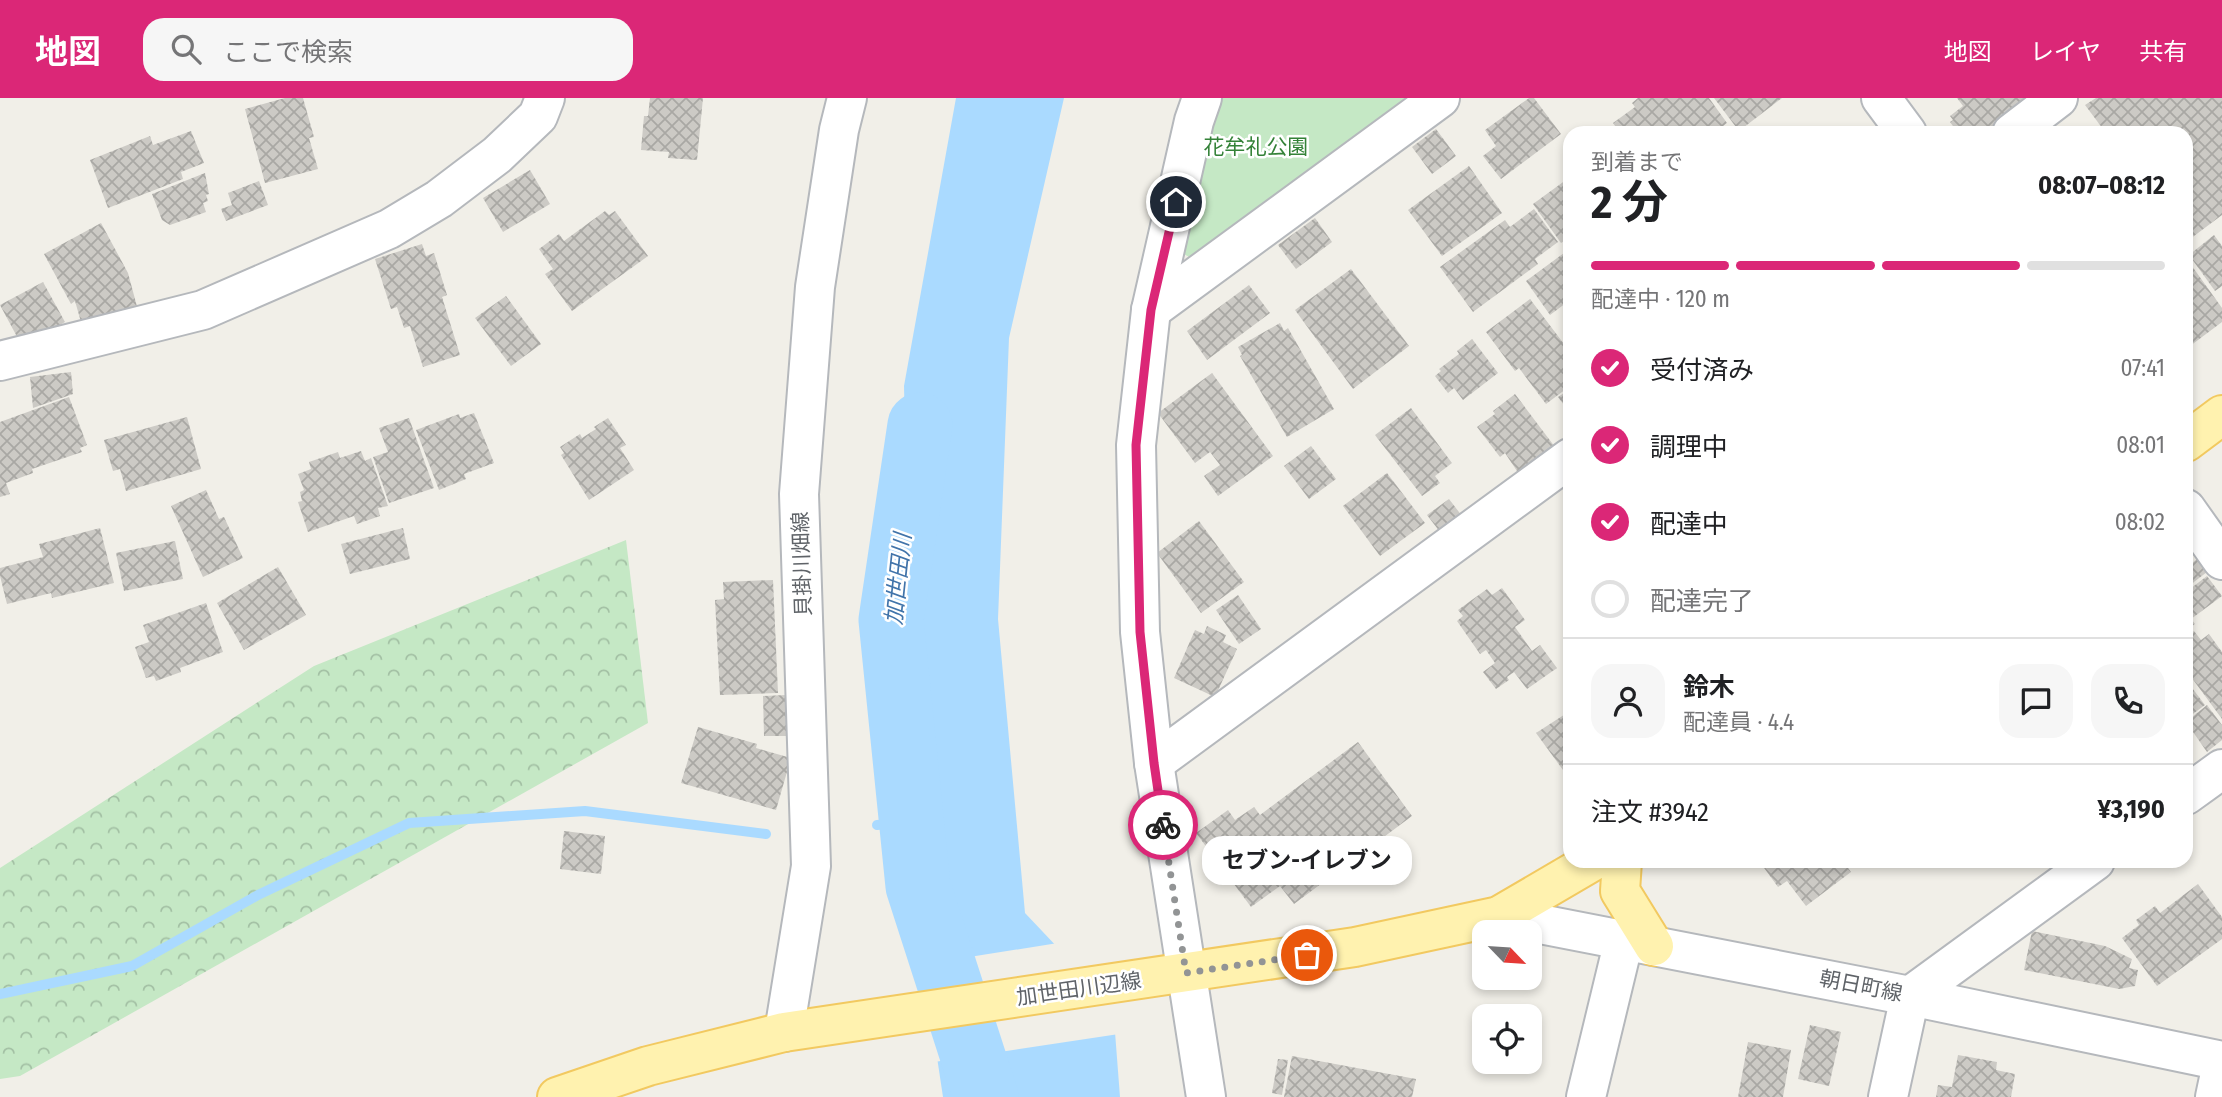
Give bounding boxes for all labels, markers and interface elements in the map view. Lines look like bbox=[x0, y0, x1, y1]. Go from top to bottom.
search box bbox=[143, 18, 633, 81]
icon: search bbox=[167, 30, 205, 68]
text: 地図 bbox=[35, 32, 101, 72]
text: ここで検索 bbox=[223, 37, 353, 68]
text: 地図 bbox=[1944, 38, 1992, 66]
text: レイヤ bbox=[2030, 38, 2101, 66]
text: 共有 bbox=[2139, 38, 2187, 66]
park label: 花牟礼公園 bbox=[1204, 134, 1309, 160]
text: 到着まで bbox=[1591, 148, 1683, 176]
text: 08:07–08:12 bbox=[2038, 170, 2165, 201]
pin bbox=[1146, 172, 1206, 232]
text: 2 分 bbox=[1591, 175, 1668, 230]
icon: home bbox=[1157, 183, 1195, 221]
text: 配達中 · 120 m bbox=[1591, 285, 1730, 313]
icon: check bbox=[1591, 349, 1629, 387]
text: 07:41 bbox=[2120, 354, 2165, 382]
text: 受付済み bbox=[1650, 355, 1754, 386]
icon: check bbox=[1591, 426, 1629, 464]
text: 08:01 bbox=[2116, 431, 2165, 459]
text: 調理中 bbox=[1650, 432, 1728, 463]
icon: check bbox=[1591, 503, 1629, 541]
text: 08:02 bbox=[2115, 508, 2165, 536]
text: 配達中 bbox=[1650, 509, 1728, 540]
street label: 貝掛川畑線 bbox=[787, 511, 817, 617]
water label: 加世田川 bbox=[879, 529, 917, 626]
text: 配達完了 bbox=[1650, 586, 1754, 617]
button: person bbox=[1591, 664, 1665, 738]
button: chat bbox=[1999, 664, 2073, 738]
button: phone bbox=[2091, 664, 2165, 738]
text: 鈴木 bbox=[1683, 672, 1735, 703]
text: 配達員 · 4.4 bbox=[1683, 708, 1794, 736]
courier bbox=[1128, 790, 1198, 860]
text: ¥3,190 bbox=[2098, 794, 2165, 825]
text: 注文 #3942 bbox=[1591, 797, 1709, 828]
icon: bike bbox=[1144, 806, 1182, 844]
callout: セブン-イレブン bbox=[1202, 836, 1412, 885]
text: セブン-イレブン bbox=[1222, 846, 1392, 874]
north arrow bbox=[1472, 920, 1542, 990]
map controls bbox=[1472, 920, 1542, 1074]
pin bbox=[1277, 925, 1337, 985]
icon: bag bbox=[1288, 936, 1326, 974]
street label: 朝日町線 bbox=[1817, 965, 1905, 1007]
street label: 加世田川辺線 bbox=[1015, 967, 1143, 1011]
button: locate bbox=[1472, 1004, 1542, 1074]

